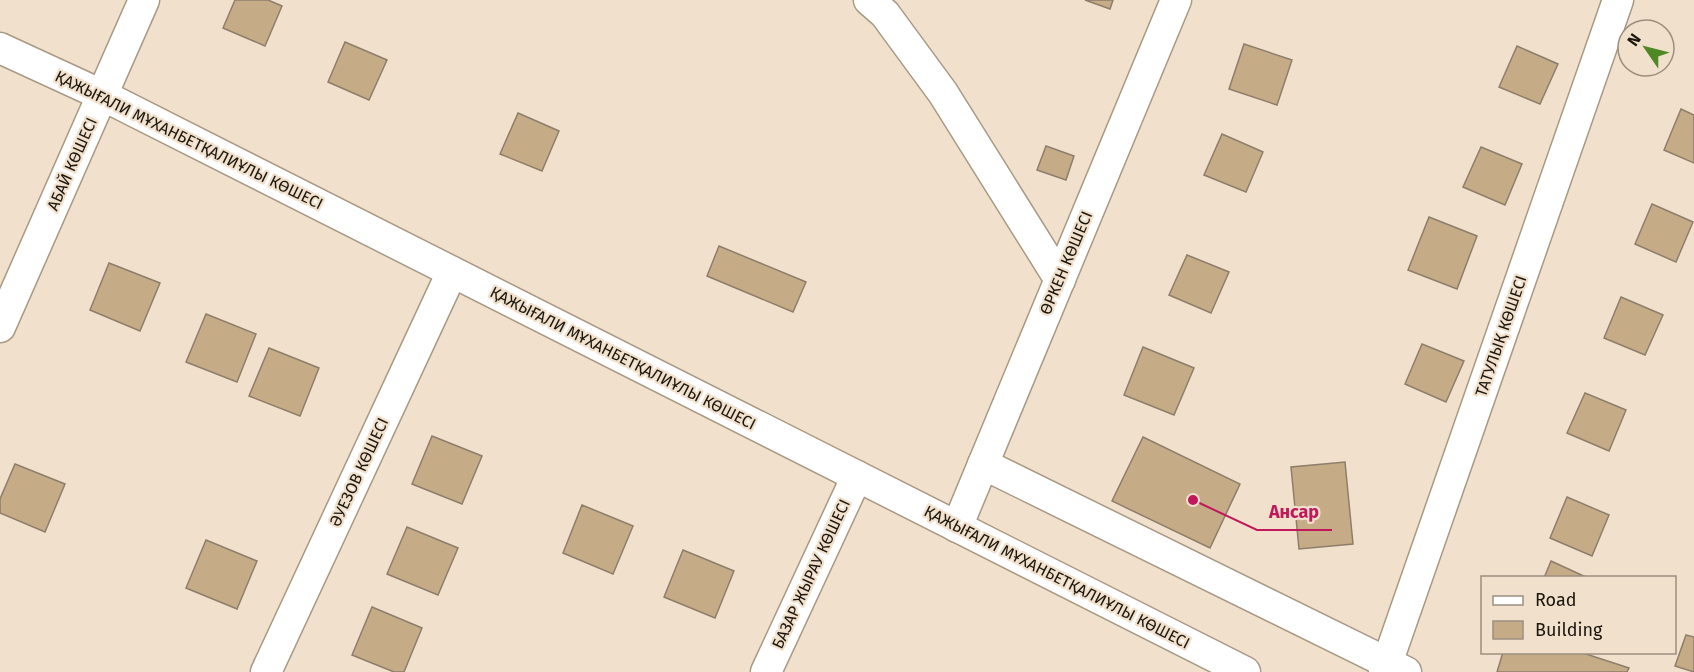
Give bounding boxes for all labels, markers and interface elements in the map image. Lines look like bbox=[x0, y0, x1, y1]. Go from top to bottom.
north arrow bbox=[1616, 18, 1676, 78]
text: N bbox=[1623, 30, 1645, 49]
street label: ҚАЖЫҒАЛИ МҰХАНБЕТҚАЛИҰЛЫ КӨШЕСІ bbox=[52, 67, 326, 213]
street label: АБАЙ КӨШЕСІ bbox=[43, 115, 101, 213]
street label: ӨРКЕН КӨШЕСІ bbox=[1036, 208, 1096, 318]
street label: ТАТУЛЫҚ КӨШЕСІ bbox=[1471, 273, 1531, 399]
street label: ҚАЖЫҒАЛИ МҰХАНБЕТҚАЛИҰЛЫ КӨШЕСІ bbox=[487, 282, 759, 434]
street label: ӘУЕЗОВ КӨШЕСІ bbox=[326, 415, 392, 529]
callout: Ансар bbox=[1257, 494, 1332, 530]
street label: БАЗАР ЖЫРАУ КӨШЕСІ bbox=[768, 496, 854, 652]
street label: ҚАЖЫҒАЛИ МҰХАНБЕТҚАЛИҰЛЫ КӨШЕСІ bbox=[921, 501, 1193, 653]
text: Ансар bbox=[1268, 501, 1319, 523]
legend bbox=[1481, 576, 1676, 654]
text: Road bbox=[1535, 589, 1577, 611]
text: Building bbox=[1535, 619, 1603, 641]

